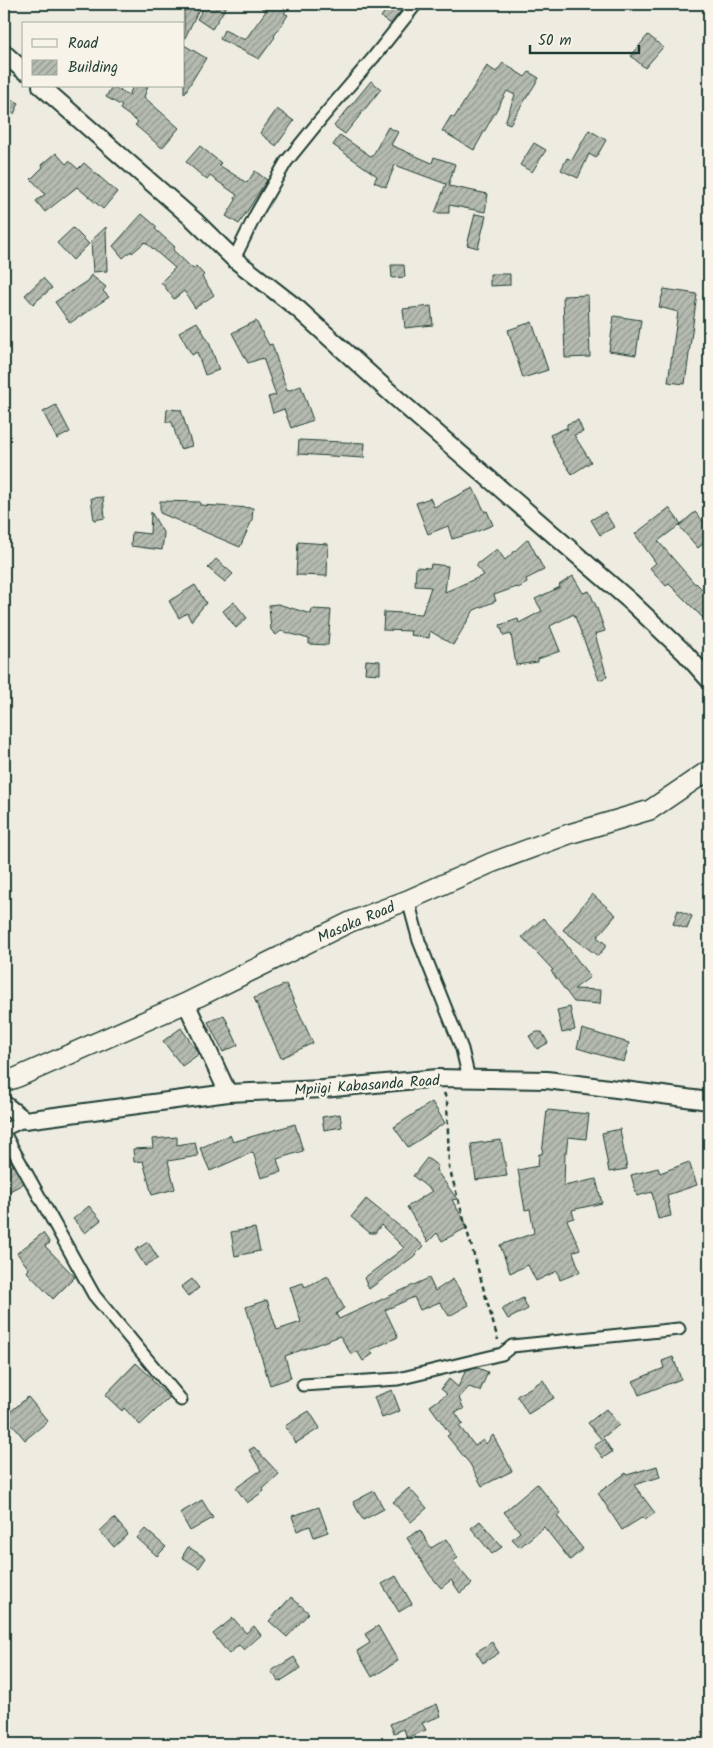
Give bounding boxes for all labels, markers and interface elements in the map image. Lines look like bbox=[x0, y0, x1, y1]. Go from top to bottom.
legend bbox=[22, 22, 185, 88]
scale bar bbox=[530, 22, 639, 54]
text: 50 m bbox=[538, 29, 572, 53]
text: Road bbox=[68, 32, 99, 56]
text: Building bbox=[68, 56, 118, 80]
street label: Masaka Road bbox=[314, 896, 399, 950]
street label: Mpiigi Kabasanda Road bbox=[294, 1069, 441, 1103]

